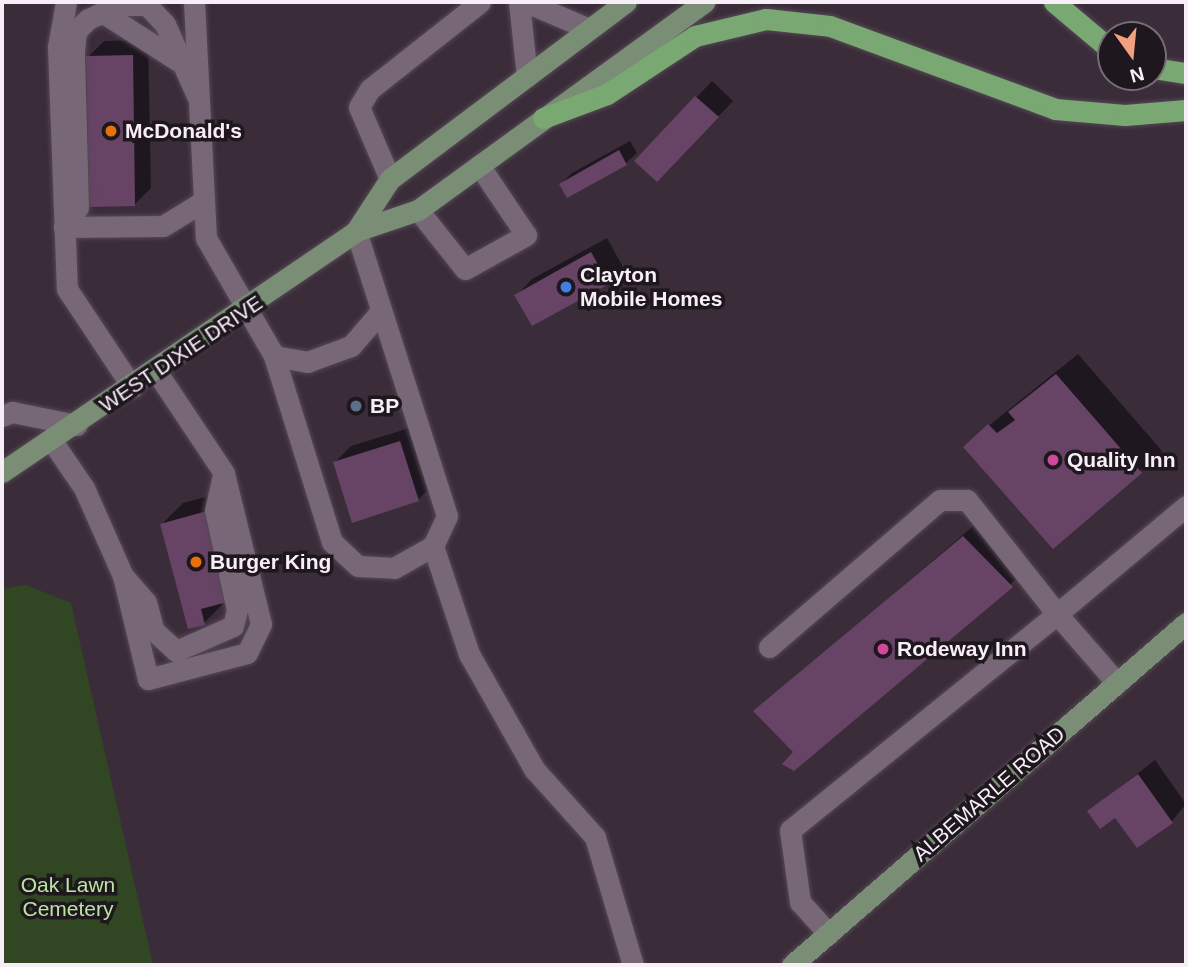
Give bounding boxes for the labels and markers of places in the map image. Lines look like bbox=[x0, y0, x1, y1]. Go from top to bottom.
place label: McDonald's bbox=[125, 118, 242, 144]
marker: McDonald's bbox=[103, 123, 119, 139]
place label: Clayton Mobile Homes bbox=[580, 262, 722, 312]
marker: Clayton Mobile Homes bbox=[558, 279, 574, 295]
place label: BP bbox=[370, 393, 399, 419]
marker: BP bbox=[348, 398, 364, 414]
place label: Quality Inn bbox=[1067, 447, 1176, 473]
marker: Quality Inn bbox=[1045, 452, 1061, 468]
place label: Burger King bbox=[210, 549, 331, 575]
marker: Burger King bbox=[188, 554, 204, 570]
place label: Rodeway Inn bbox=[897, 636, 1027, 662]
marker: Rodeway Inn bbox=[875, 641, 891, 657]

